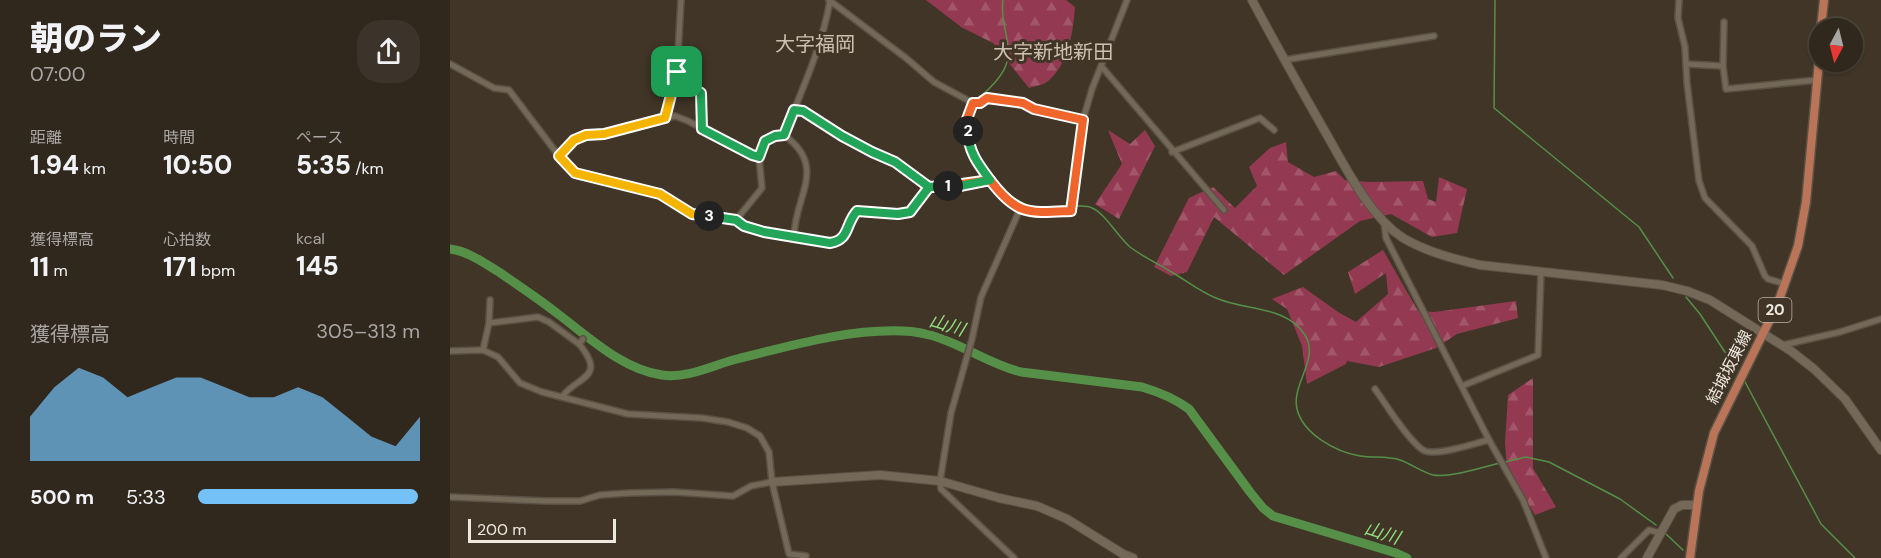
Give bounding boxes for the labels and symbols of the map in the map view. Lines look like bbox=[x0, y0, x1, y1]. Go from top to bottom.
north arrow bbox=[1809, 18, 1863, 72]
district label: 大字福岡 bbox=[775, 31, 855, 57]
district label: 大字新地新田 bbox=[993, 39, 1113, 65]
pin bbox=[651, 46, 702, 97]
pin: 2 bbox=[953, 116, 983, 146]
pin: 1 bbox=[933, 171, 963, 201]
pin: 3 bbox=[694, 201, 724, 231]
road number: 20 bbox=[1758, 298, 1792, 322]
water label: 山川 bbox=[926, 308, 970, 342]
street label: 結城坂東線 bbox=[1701, 327, 1757, 407]
scale bar bbox=[468, 516, 616, 544]
water label: 山川 bbox=[1361, 516, 1405, 551]

